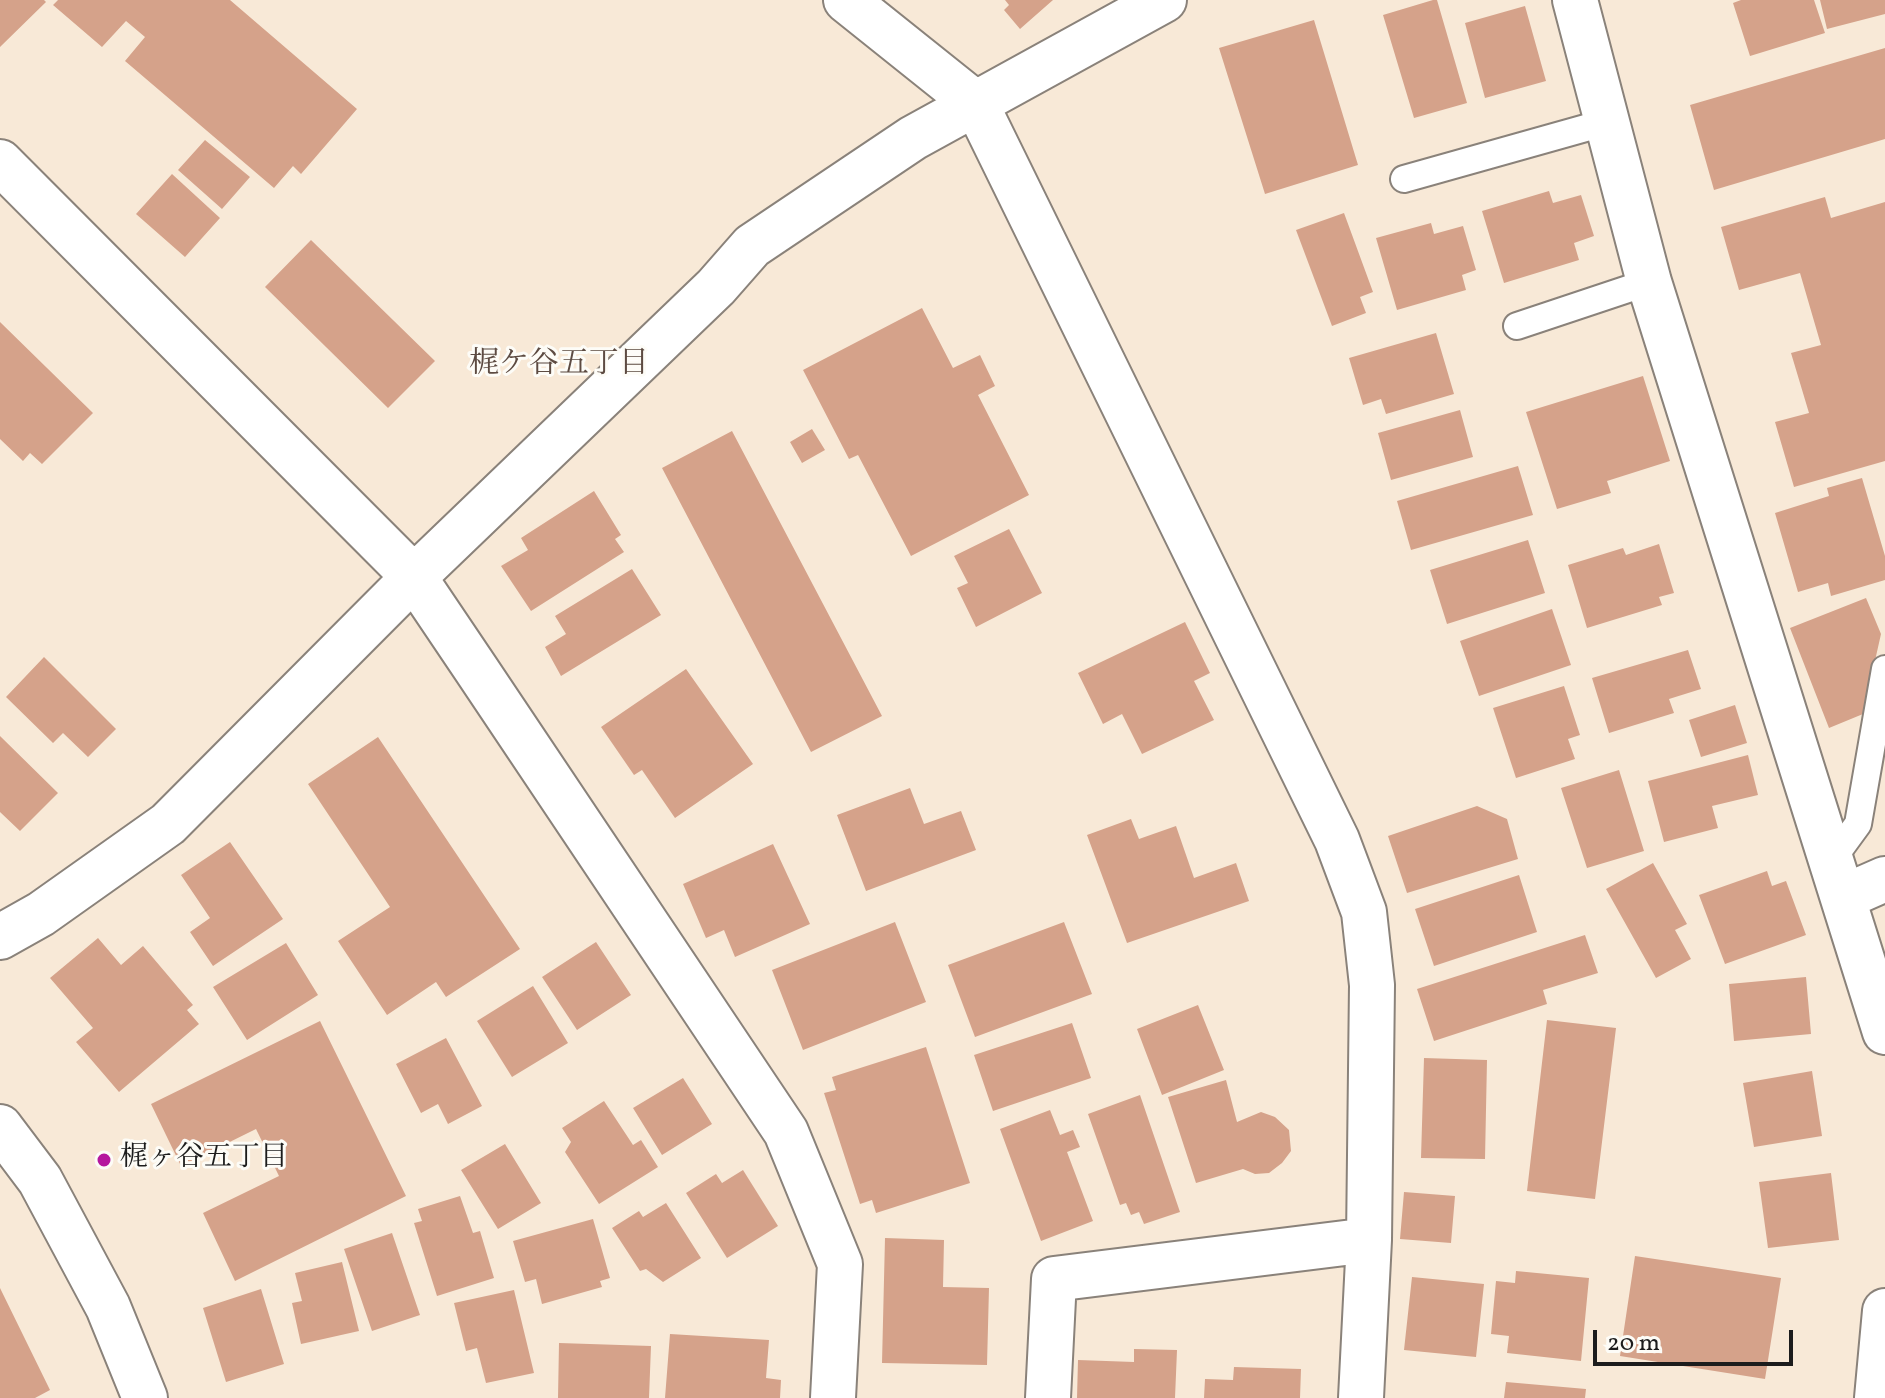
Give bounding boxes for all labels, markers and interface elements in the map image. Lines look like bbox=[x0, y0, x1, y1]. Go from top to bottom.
district label: 梶ケ谷五丁目 bbox=[469, 348, 649, 384]
place label: 梶ヶ谷五丁目 bbox=[120, 1143, 288, 1177]
marker: 梶ヶ谷五丁目 bbox=[95, 1151, 113, 1169]
scale bar bbox=[1597, 1314, 1797, 1364]
text: 20 m bbox=[1607, 1327, 1660, 1361]

